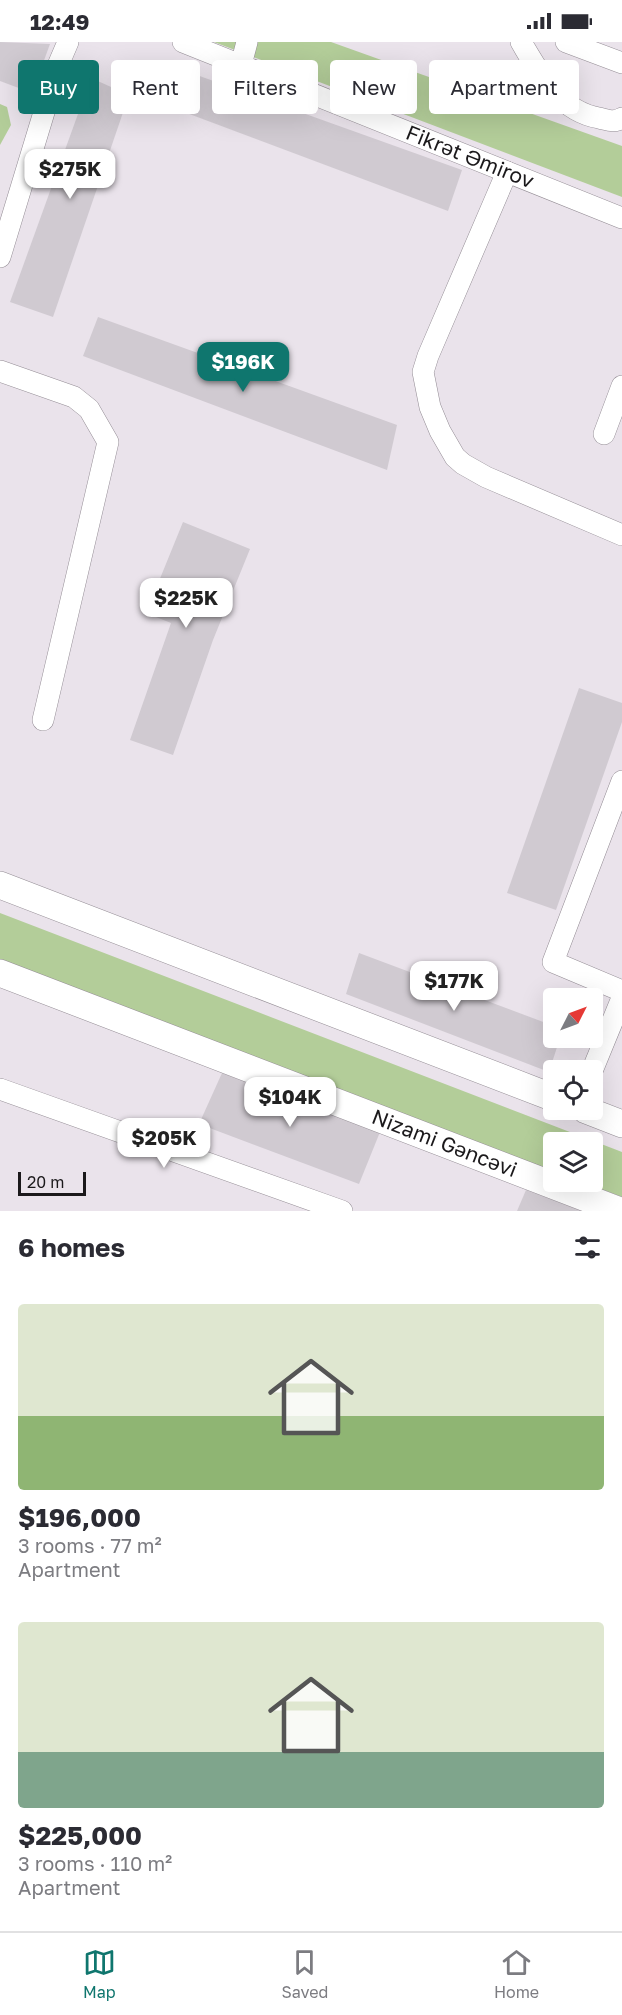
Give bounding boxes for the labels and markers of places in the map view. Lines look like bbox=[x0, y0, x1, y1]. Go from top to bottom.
pin: $275K bbox=[28, 149, 112, 200]
pin: $196K bbox=[201, 342, 285, 393]
pin: $225K bbox=[144, 578, 228, 629]
pin: $177K bbox=[412, 961, 496, 1012]
pin: $104K bbox=[248, 1077, 332, 1128]
pin: $205K bbox=[122, 1118, 206, 1169]

